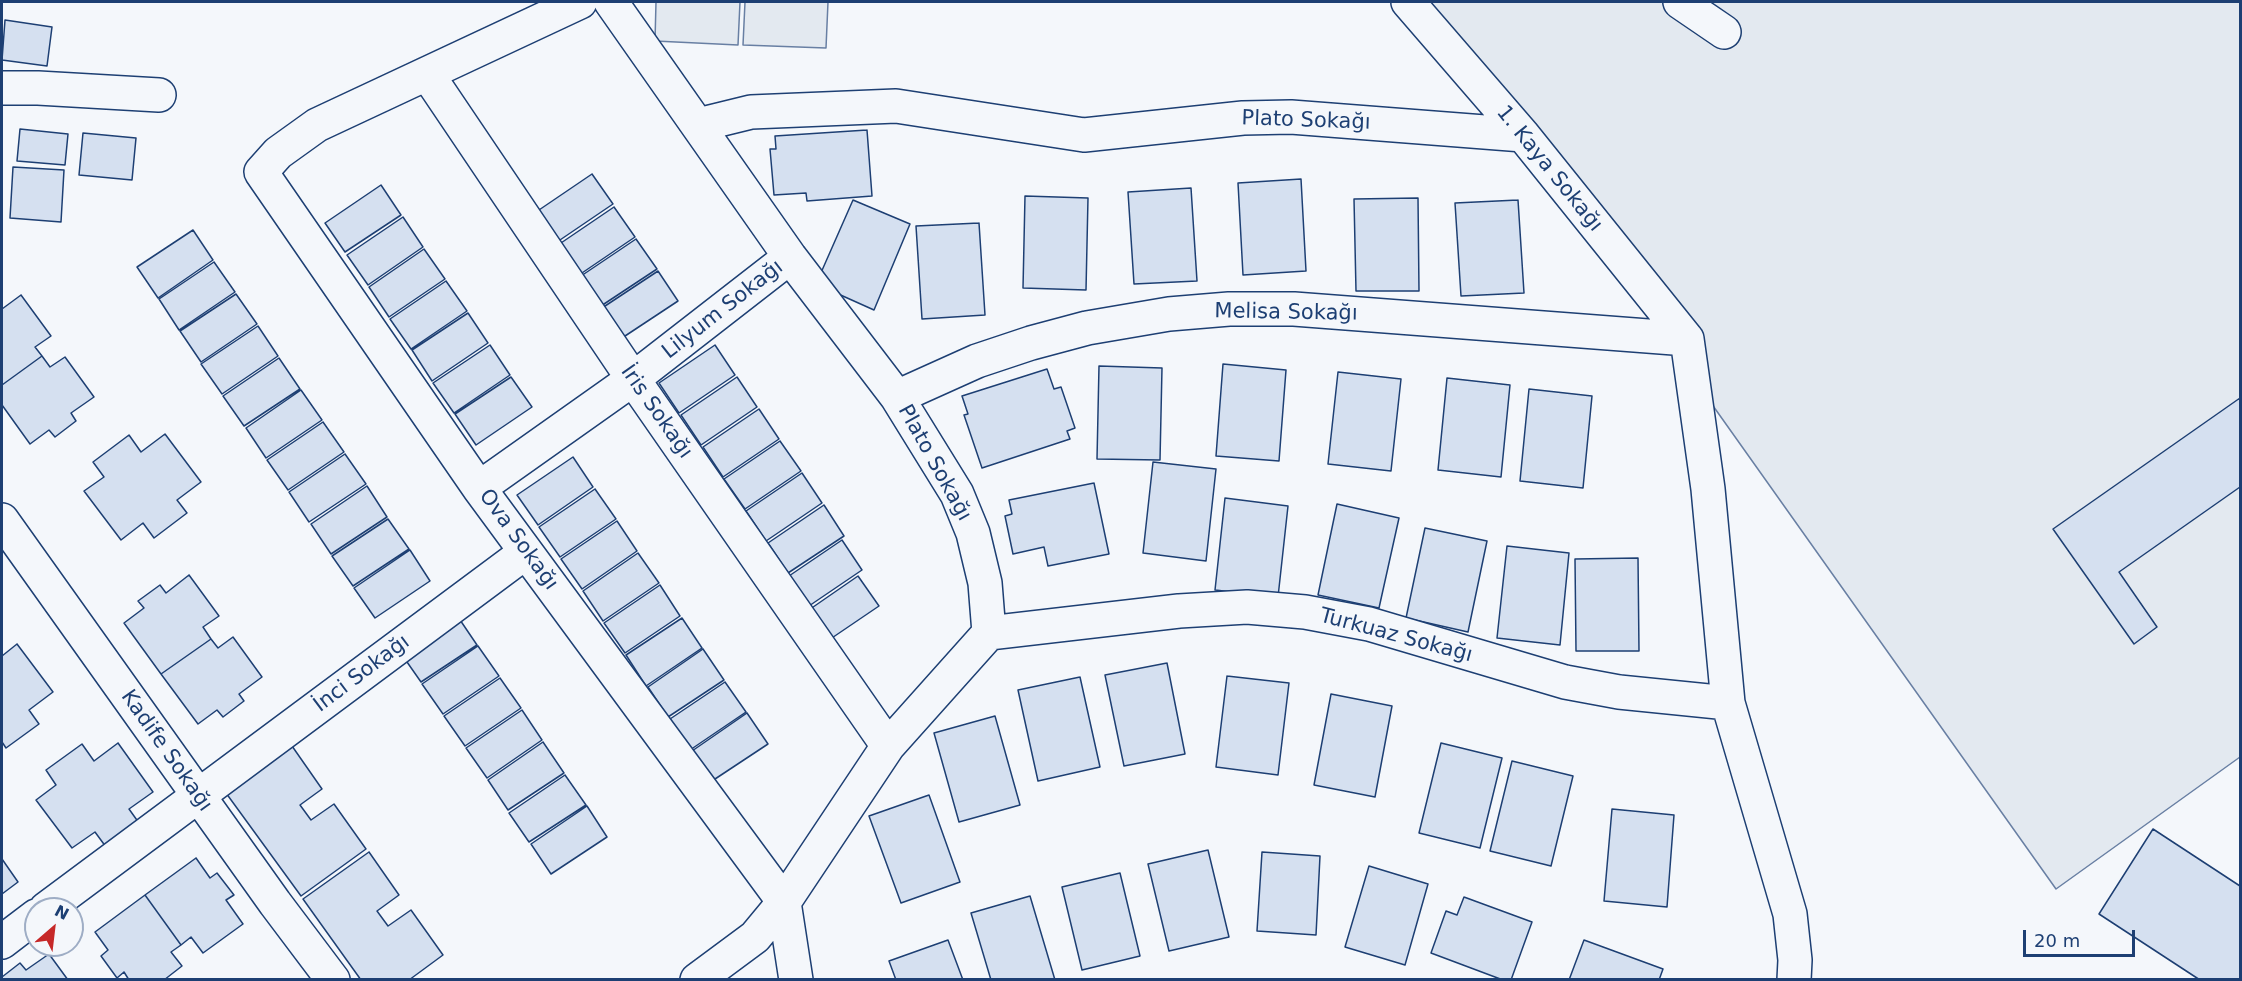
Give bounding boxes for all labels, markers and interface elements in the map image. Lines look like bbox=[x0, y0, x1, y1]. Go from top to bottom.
street label: 1. Kaya Sokağı bbox=[1490, 101, 1608, 237]
street label: Plato Sokağı bbox=[1241, 106, 1371, 136]
street label: Lilyum Sokağı bbox=[658, 255, 788, 365]
street label: Melisa Sokağı bbox=[1214, 299, 1358, 327]
street label: İris Sokağı bbox=[615, 360, 697, 464]
street label: Plato Sokağı bbox=[892, 400, 976, 526]
street label: Ova Sokağı bbox=[473, 485, 563, 595]
street label: Turkuaz Sokağı bbox=[1317, 604, 1475, 668]
street label: İnci Sokağı bbox=[309, 630, 415, 718]
street label: Kadife Sokağı bbox=[115, 685, 217, 817]
north arrow bbox=[24, 897, 84, 957]
text: N bbox=[51, 901, 72, 924]
scale bar bbox=[2026, 918, 2138, 956]
text: 20 m bbox=[2034, 930, 2080, 951]

